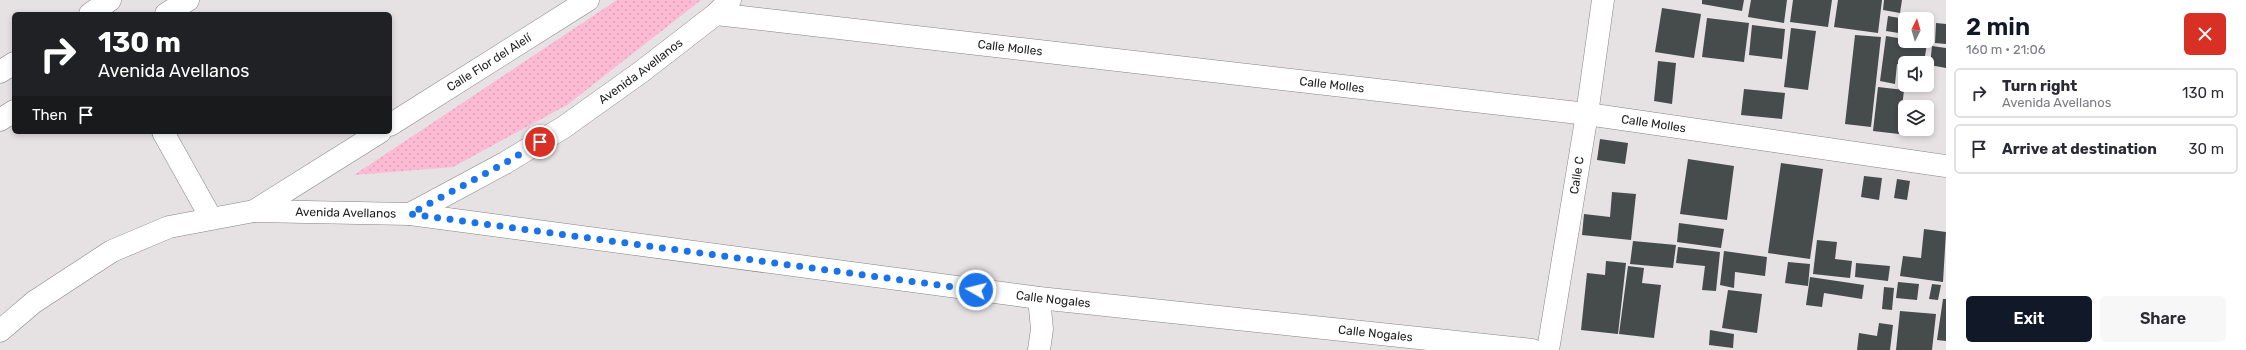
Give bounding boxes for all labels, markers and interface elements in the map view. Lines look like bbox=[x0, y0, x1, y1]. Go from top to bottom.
north arrow bbox=[1898, 12, 1934, 48]
map controls bbox=[1898, 12, 1934, 136]
text: 2 min bbox=[1966, 13, 2030, 41]
button: close bbox=[2184, 13, 2226, 55]
text: 130 m bbox=[98, 26, 181, 59]
icon: right bbox=[32, 28, 84, 80]
street label: Calle Flor del Alelí bbox=[444, 30, 535, 94]
street label: Avenida Avellanos bbox=[596, 35, 685, 107]
street label: Calle Molles bbox=[977, 37, 1043, 58]
text: 160 m · 21:06 bbox=[1966, 42, 2046, 57]
button: sound bbox=[1898, 56, 1934, 92]
text: Avenida Avellanos bbox=[98, 60, 249, 82]
street label: Calle Molles bbox=[1299, 74, 1365, 95]
text: Turn right bbox=[2002, 77, 2077, 95]
icon: right bbox=[1968, 82, 1990, 104]
text: 130 m bbox=[2182, 84, 2224, 102]
text: Avenida Avellanos bbox=[2002, 95, 2111, 110]
button: layers bbox=[1898, 100, 1934, 136]
icon: arrive bbox=[75, 104, 97, 126]
text: Then bbox=[32, 106, 67, 124]
street label: Calle Molles bbox=[1620, 112, 1687, 135]
pin bbox=[523, 125, 557, 159]
icon: arrive bbox=[529, 131, 551, 153]
icon: arrive bbox=[1968, 138, 1990, 160]
text: Arrive at destination bbox=[2002, 140, 2157, 158]
text: 30 m bbox=[2188, 140, 2224, 158]
street label: Calle C bbox=[1567, 155, 1587, 195]
street label: Avenida Avellanos bbox=[295, 205, 396, 221]
position arrow bbox=[955, 269, 997, 311]
street label: Calle Nogales bbox=[1015, 288, 1091, 310]
button: Exit bbox=[1966, 296, 2092, 342]
button: Share bbox=[2100, 296, 2226, 342]
street label: Calle Nogales bbox=[1338, 323, 1414, 344]

